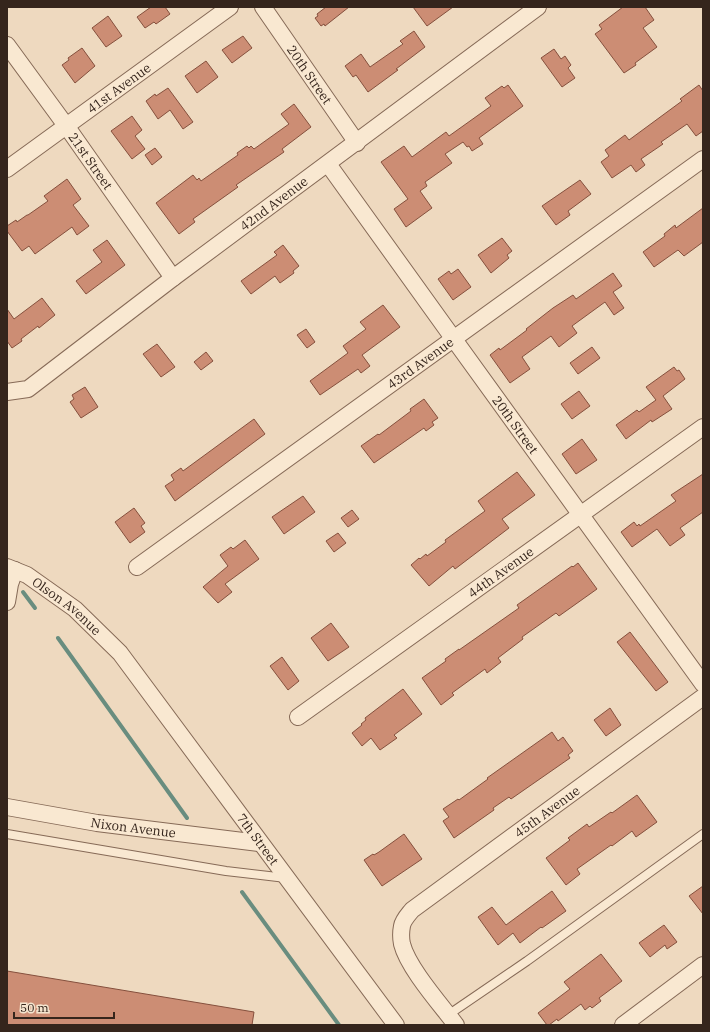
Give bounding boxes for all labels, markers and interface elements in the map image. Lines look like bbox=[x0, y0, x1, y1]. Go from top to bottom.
street label: 20th Street bbox=[283, 42, 336, 108]
street label: 41st Avenue bbox=[83, 59, 154, 117]
street label: 21st Street bbox=[65, 129, 117, 193]
street label: 42nd Avenue bbox=[236, 173, 311, 234]
street label: 43rd Avenue bbox=[383, 333, 457, 393]
street label: 20th Street bbox=[489, 392, 543, 457]
street label: 44th Avenue bbox=[464, 543, 537, 601]
street label: Olson Avenue bbox=[29, 573, 105, 639]
street label: 45th Avenue bbox=[511, 782, 583, 841]
street label: 7th Street bbox=[233, 810, 283, 869]
street label: Nixon Avenue bbox=[89, 814, 177, 841]
scale bar bbox=[14, 994, 114, 1020]
text: 50 m bbox=[20, 1000, 49, 1015]

